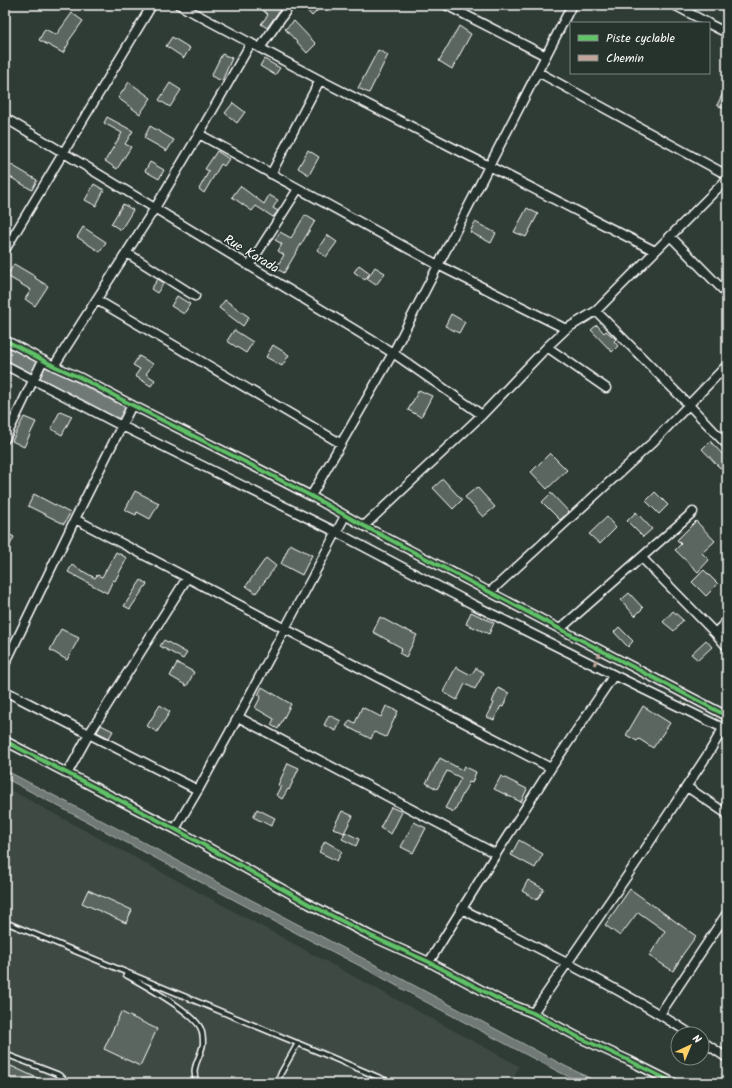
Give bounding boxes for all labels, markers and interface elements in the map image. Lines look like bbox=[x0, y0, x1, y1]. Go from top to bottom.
legend bbox=[570, 22, 710, 74]
text: Piste cyclable bbox=[606, 29, 675, 48]
text: Chemin bbox=[606, 49, 644, 68]
street label: Rue Karada bbox=[219, 229, 283, 279]
north arrow bbox=[670, 1026, 710, 1066]
text: N bbox=[687, 1031, 705, 1048]

